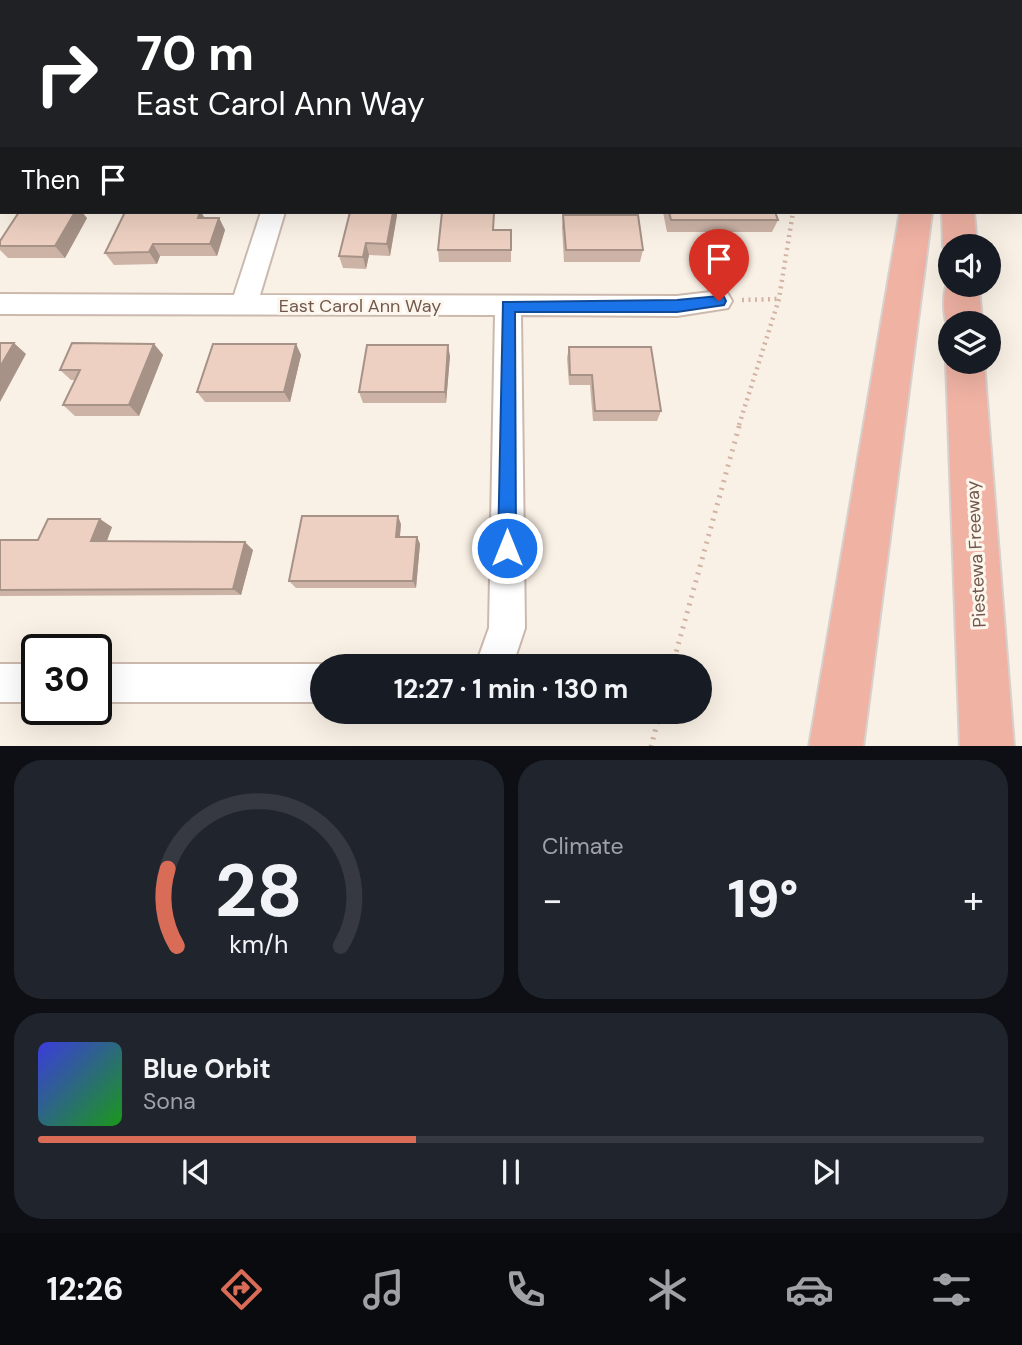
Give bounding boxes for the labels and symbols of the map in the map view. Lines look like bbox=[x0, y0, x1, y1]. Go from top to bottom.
pin bbox=[689, 229, 749, 301]
street label: East Carol Ann Way bbox=[279, 294, 441, 318]
street label: Piestewa Freeway bbox=[960, 480, 992, 628]
position arrow bbox=[470, 511, 544, 585]
speed limit sign: 30 bbox=[21, 634, 112, 725]

